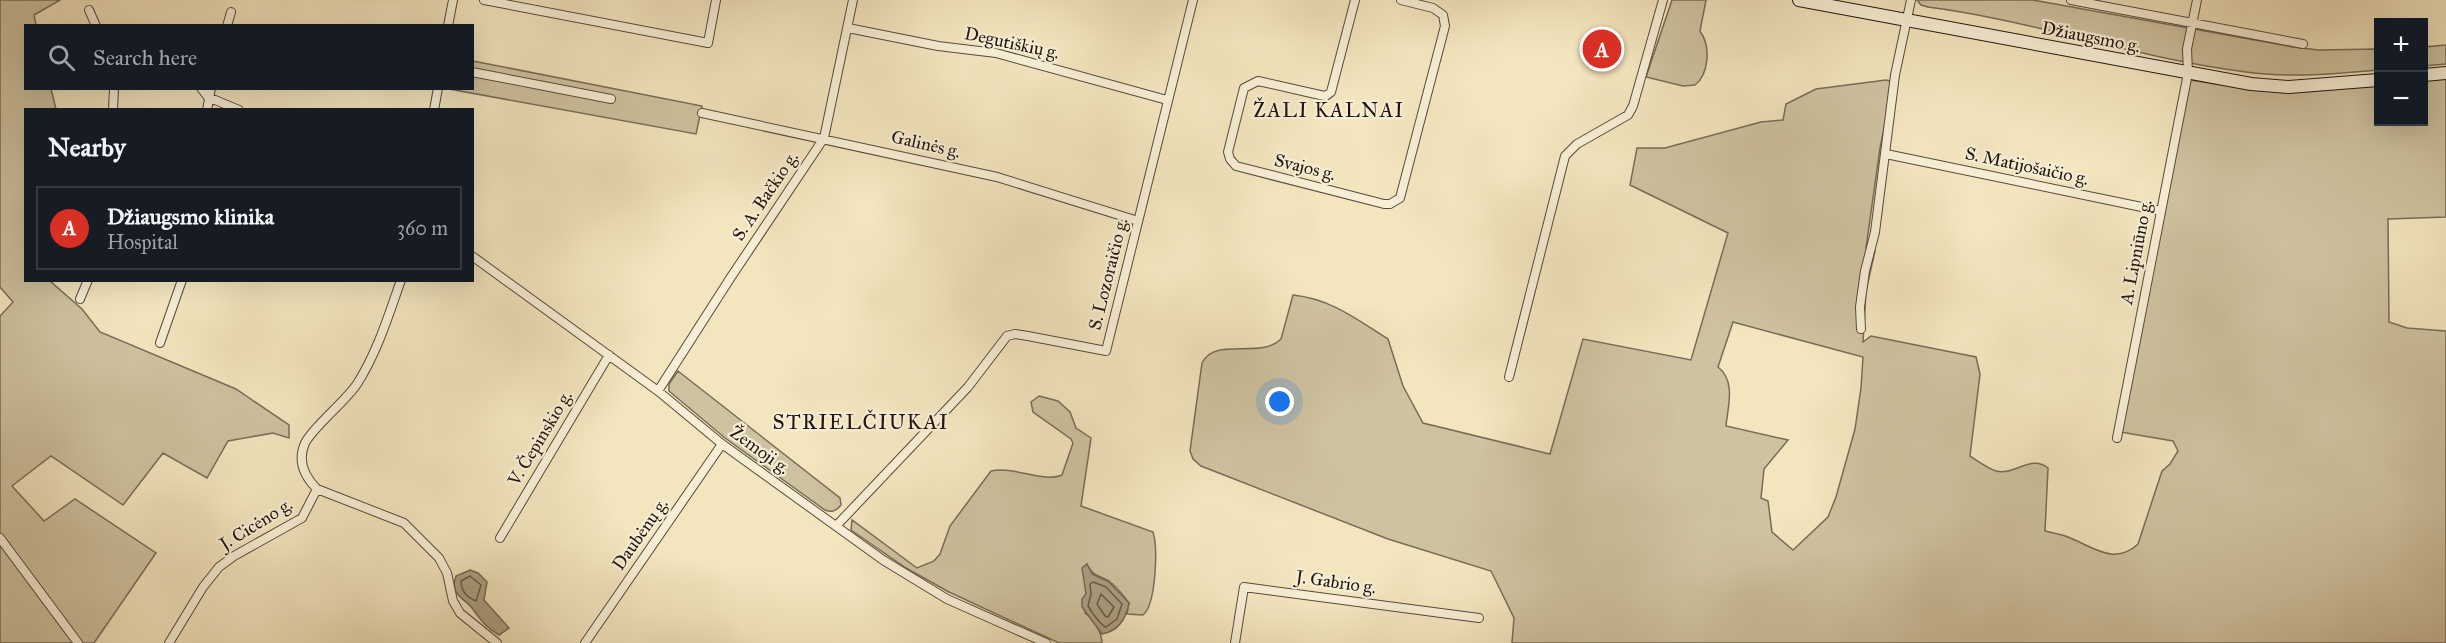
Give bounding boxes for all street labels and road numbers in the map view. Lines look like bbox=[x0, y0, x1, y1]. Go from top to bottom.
street label: Džiaugsmo g. bbox=[2040, 17, 2142, 58]
street label: Degutiškių g. bbox=[962, 22, 1061, 65]
street label: Galinės g. bbox=[889, 125, 963, 164]
street label: S. Matijošaičio g. bbox=[1963, 142, 2091, 191]
street label: S. A. Bačkio g. bbox=[727, 147, 804, 245]
street label: Svajos g. bbox=[1272, 149, 1338, 186]
street label: A. Lipniūno g. bbox=[2115, 198, 2158, 307]
street label: S. Lozoraičio g. bbox=[1083, 216, 1134, 333]
street label: V. Čepinskio g. bbox=[502, 386, 578, 491]
street label: Žemoji g. bbox=[725, 419, 795, 480]
street label: J. Cicėno g. bbox=[214, 493, 297, 557]
street label: Daubėnų g. bbox=[607, 494, 674, 575]
street label: J. Gabrio g. bbox=[1292, 565, 1377, 599]

